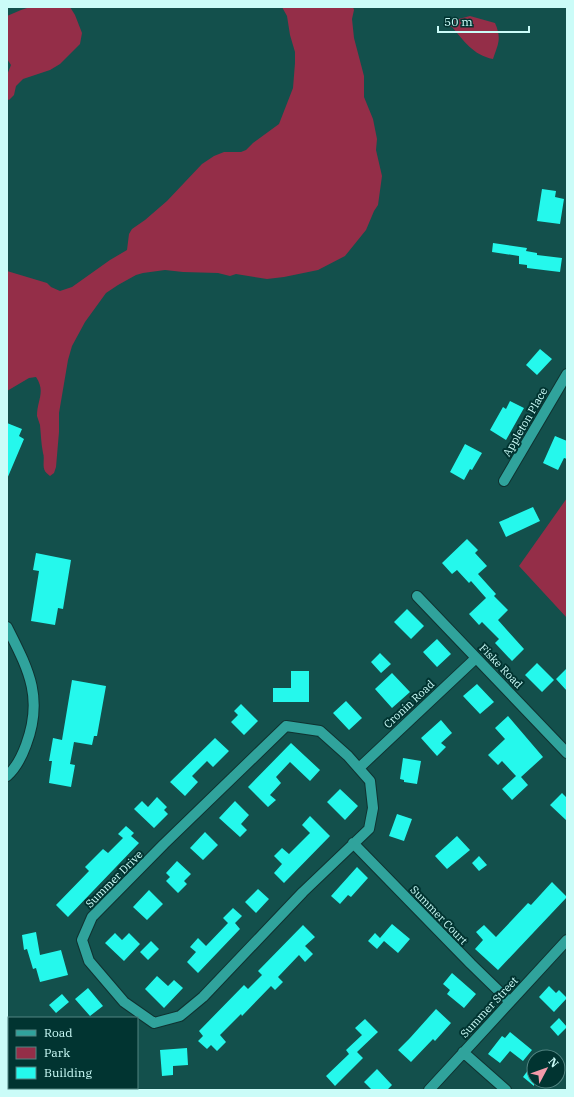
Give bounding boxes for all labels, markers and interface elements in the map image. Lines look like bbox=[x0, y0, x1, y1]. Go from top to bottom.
scale bar bbox=[438, 8, 529, 34]
text: 50 m bbox=[444, 14, 473, 29]
street label: Appleton Place bbox=[500, 385, 550, 459]
street label: Fiske Road bbox=[476, 641, 526, 691]
street label: Cronin Road bbox=[381, 677, 438, 731]
street label: Summer Drive bbox=[82, 847, 146, 911]
street label: Summer Court bbox=[407, 883, 471, 947]
street label: Summer Street bbox=[457, 973, 521, 1040]
legend bbox=[8, 1017, 138, 1089]
text: Road bbox=[44, 1025, 73, 1040]
text: Park bbox=[44, 1045, 70, 1060]
north arrow bbox=[526, 1049, 566, 1089]
text: N bbox=[545, 1055, 562, 1071]
text: Building bbox=[44, 1065, 92, 1080]

